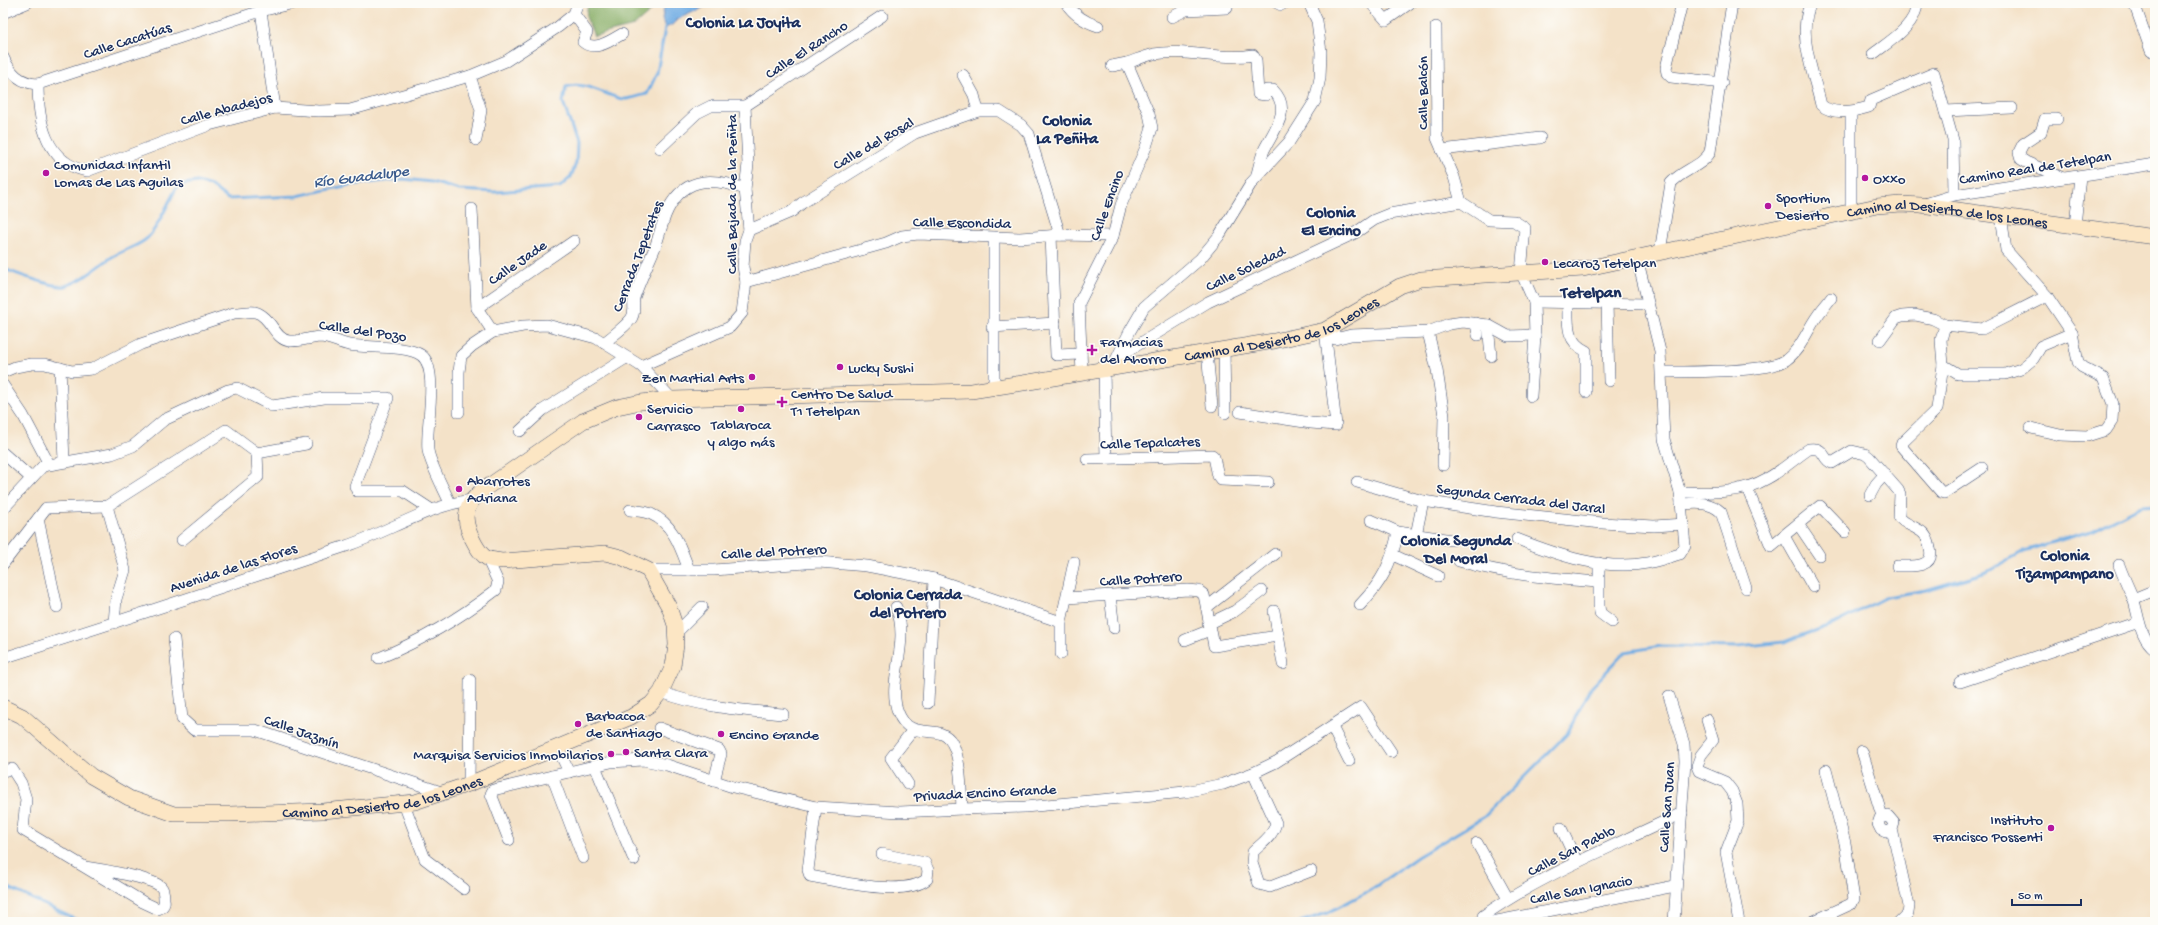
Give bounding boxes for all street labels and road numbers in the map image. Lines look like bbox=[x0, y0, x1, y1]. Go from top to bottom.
street label: Calle El Rancho bbox=[762, 17, 852, 84]
street label: Calle Cacatúas bbox=[81, 19, 174, 65]
street label: Calle Balcón bbox=[1415, 56, 1433, 130]
street label: Calle Abadejos bbox=[179, 89, 275, 131]
street label: Calle Bajada de la Peñita bbox=[724, 113, 742, 274]
street label: Calle del Rosal bbox=[830, 114, 918, 175]
street label: Camino Real de Tetelpan bbox=[1958, 148, 2112, 190]
street label: Calle Encino bbox=[1087, 168, 1129, 244]
street label: Camino al Desierto de los Leones bbox=[1845, 197, 2049, 233]
street label: Cerrada Tepetates bbox=[609, 198, 669, 315]
street label: Calle Escondida bbox=[913, 214, 1012, 234]
street label: Calle Jade bbox=[485, 237, 551, 290]
street label: Calle Soledad bbox=[1203, 242, 1290, 297]
street label: Camino al Desierto de los Leones bbox=[1183, 293, 1383, 367]
street label: Calle del Pozo bbox=[318, 317, 408, 347]
street label: Calle Tepalcates bbox=[1100, 433, 1201, 455]
street label: Segunda Cerrada del Jaral bbox=[1435, 481, 1606, 519]
street label: Avenida de las Flores bbox=[168, 540, 300, 598]
street label: Calle del Potrero bbox=[721, 541, 828, 565]
street label: Calle Potrero bbox=[1099, 568, 1183, 592]
street label: Calle Jazmín bbox=[261, 712, 341, 754]
street label: Calle San Juan bbox=[1656, 761, 1680, 853]
street label: Camino al Desierto de los Leones bbox=[282, 772, 485, 823]
street label: Privada Encino Grande bbox=[912, 781, 1057, 807]
street label: Calle San Pablo bbox=[1525, 822, 1619, 882]
street label: Calle San Ignacio bbox=[1529, 872, 1634, 910]

